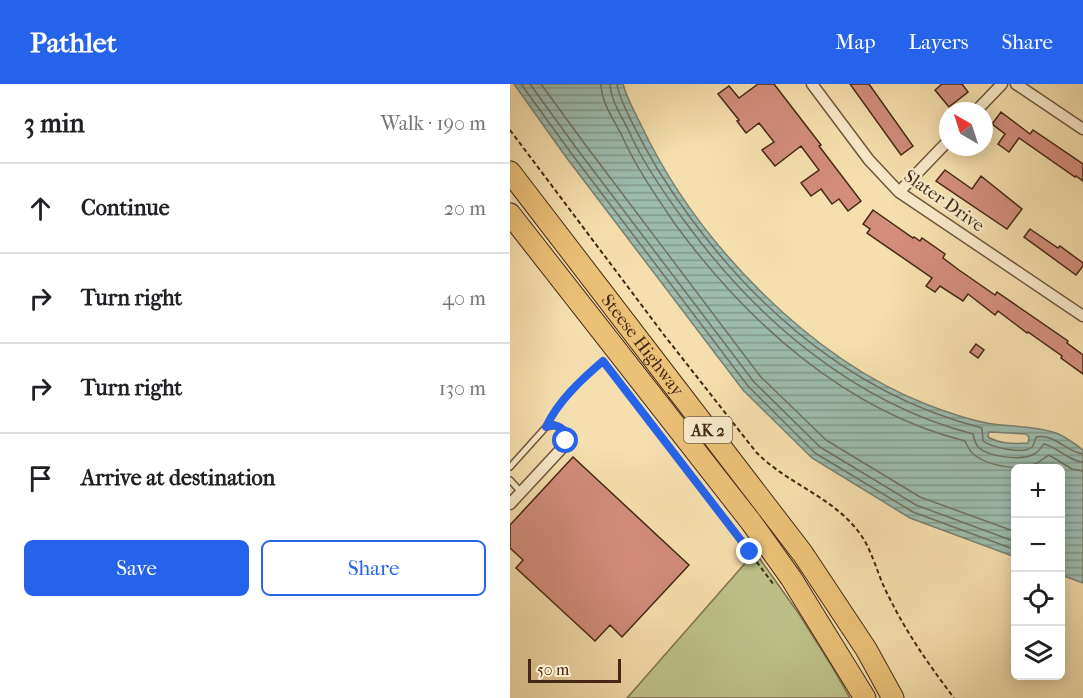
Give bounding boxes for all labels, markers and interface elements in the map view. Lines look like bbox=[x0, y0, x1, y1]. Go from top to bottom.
text: Pathlet bbox=[30, 26, 117, 59]
text: Map bbox=[835, 30, 876, 54]
text: Layers bbox=[909, 30, 968, 54]
text: Share bbox=[1001, 30, 1053, 54]
north arrow bbox=[939, 102, 993, 156]
text: 3 min bbox=[24, 108, 85, 139]
text: Walk · 190 m bbox=[380, 112, 486, 135]
street label: Slater Drive bbox=[900, 166, 988, 236]
icon: ahead bbox=[24, 192, 57, 225]
text: Continue bbox=[81, 195, 170, 221]
text: 20 m bbox=[444, 197, 486, 220]
icon: right bbox=[24, 282, 57, 315]
text: Turn right bbox=[81, 285, 182, 311]
text: 40 m bbox=[442, 287, 486, 310]
street label: Steese Highway bbox=[597, 290, 689, 401]
icon: right bbox=[24, 372, 57, 405]
text: Turn right bbox=[81, 375, 182, 401]
text: 130 m bbox=[439, 377, 486, 400]
road number: AK 2 bbox=[684, 417, 732, 443]
route start bbox=[552, 427, 578, 453]
icon: arrive bbox=[24, 462, 57, 495]
map controls bbox=[1011, 464, 1065, 680]
button: + bbox=[1011, 464, 1065, 518]
text: Arrive at destination bbox=[81, 465, 275, 491]
button: − bbox=[1011, 518, 1065, 572]
route end bbox=[736, 538, 762, 564]
button: Save bbox=[24, 540, 249, 596]
button: Share bbox=[261, 540, 486, 596]
button: locate bbox=[1011, 572, 1065, 626]
button: layers bbox=[1011, 626, 1065, 680]
scale bar bbox=[528, 656, 621, 684]
text: 50 m bbox=[537, 660, 569, 679]

